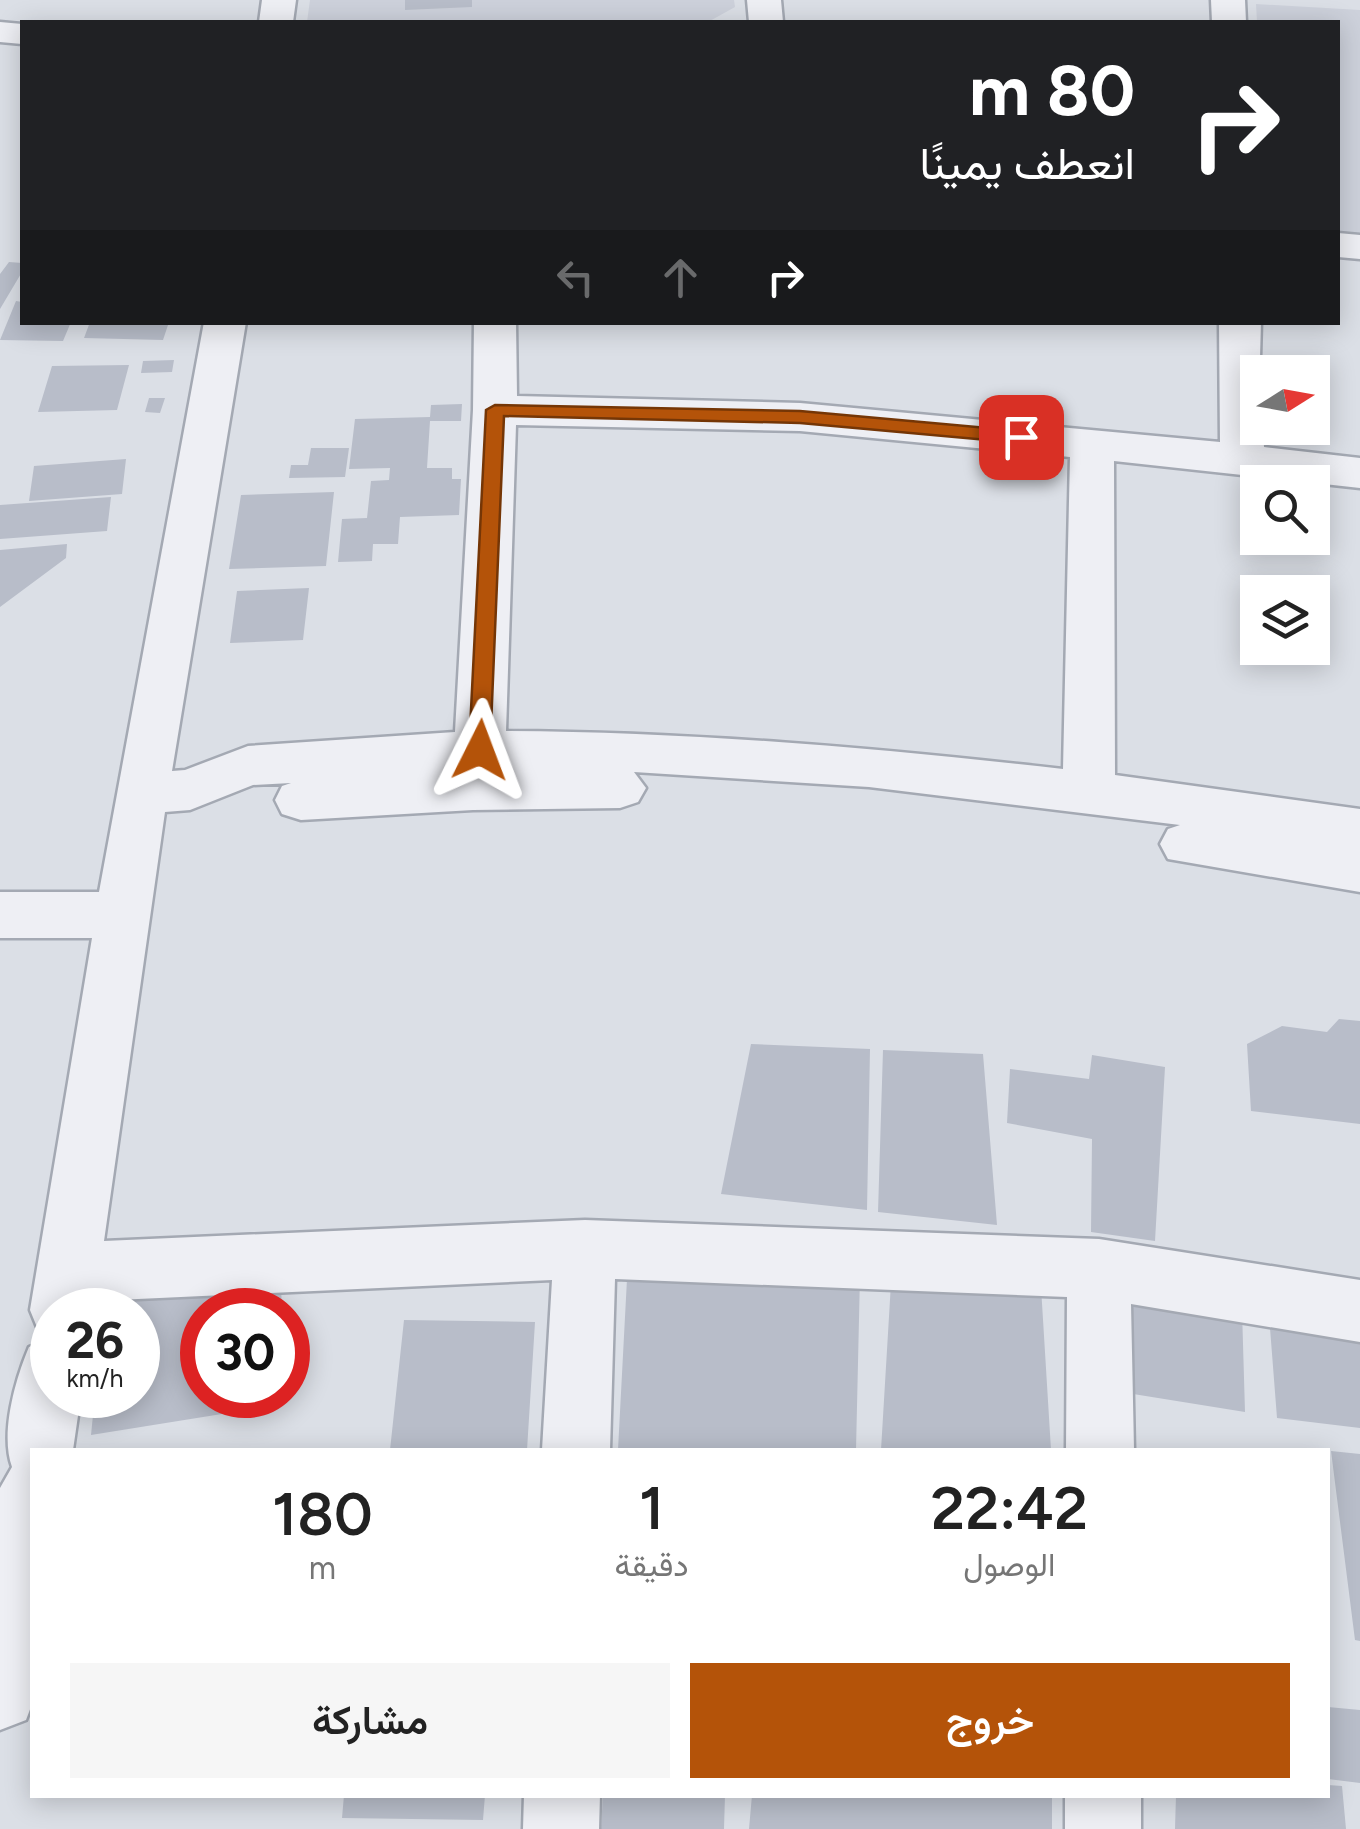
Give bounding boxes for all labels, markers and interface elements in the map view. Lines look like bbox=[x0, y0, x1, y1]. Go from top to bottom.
text: 80 m bbox=[969, 48, 1135, 133]
icon: right bbox=[1170, 60, 1300, 190]
text: انعطف يمينًا bbox=[920, 136, 1135, 190]
icon: left bbox=[548, 250, 603, 305]
icon: ahead bbox=[653, 250, 708, 305]
icon: right bbox=[758, 250, 813, 305]
north arrow bbox=[1240, 355, 1330, 445]
map controls bbox=[1240, 355, 1330, 665]
pin bbox=[979, 395, 1064, 480]
icon: arrive bbox=[994, 410, 1049, 465]
button: search bbox=[1240, 465, 1330, 555]
button: layers bbox=[1240, 575, 1330, 665]
position arrow bbox=[428, 698, 532, 802]
speed limit sign: 30 bbox=[180, 1288, 310, 1418]
text: 26 bbox=[66, 1310, 124, 1371]
text: km/h bbox=[66, 1363, 124, 1393]
text: 1 bbox=[639, 1472, 664, 1544]
text: 22:42 bbox=[931, 1472, 1088, 1544]
text: 180 bbox=[272, 1478, 373, 1550]
text: دقيقة bbox=[615, 1546, 689, 1584]
text: الوصول bbox=[963, 1546, 1056, 1584]
text: m bbox=[309, 1549, 336, 1587]
button: مشاركة bbox=[70, 1663, 670, 1778]
button: خروج bbox=[690, 1663, 1290, 1778]

